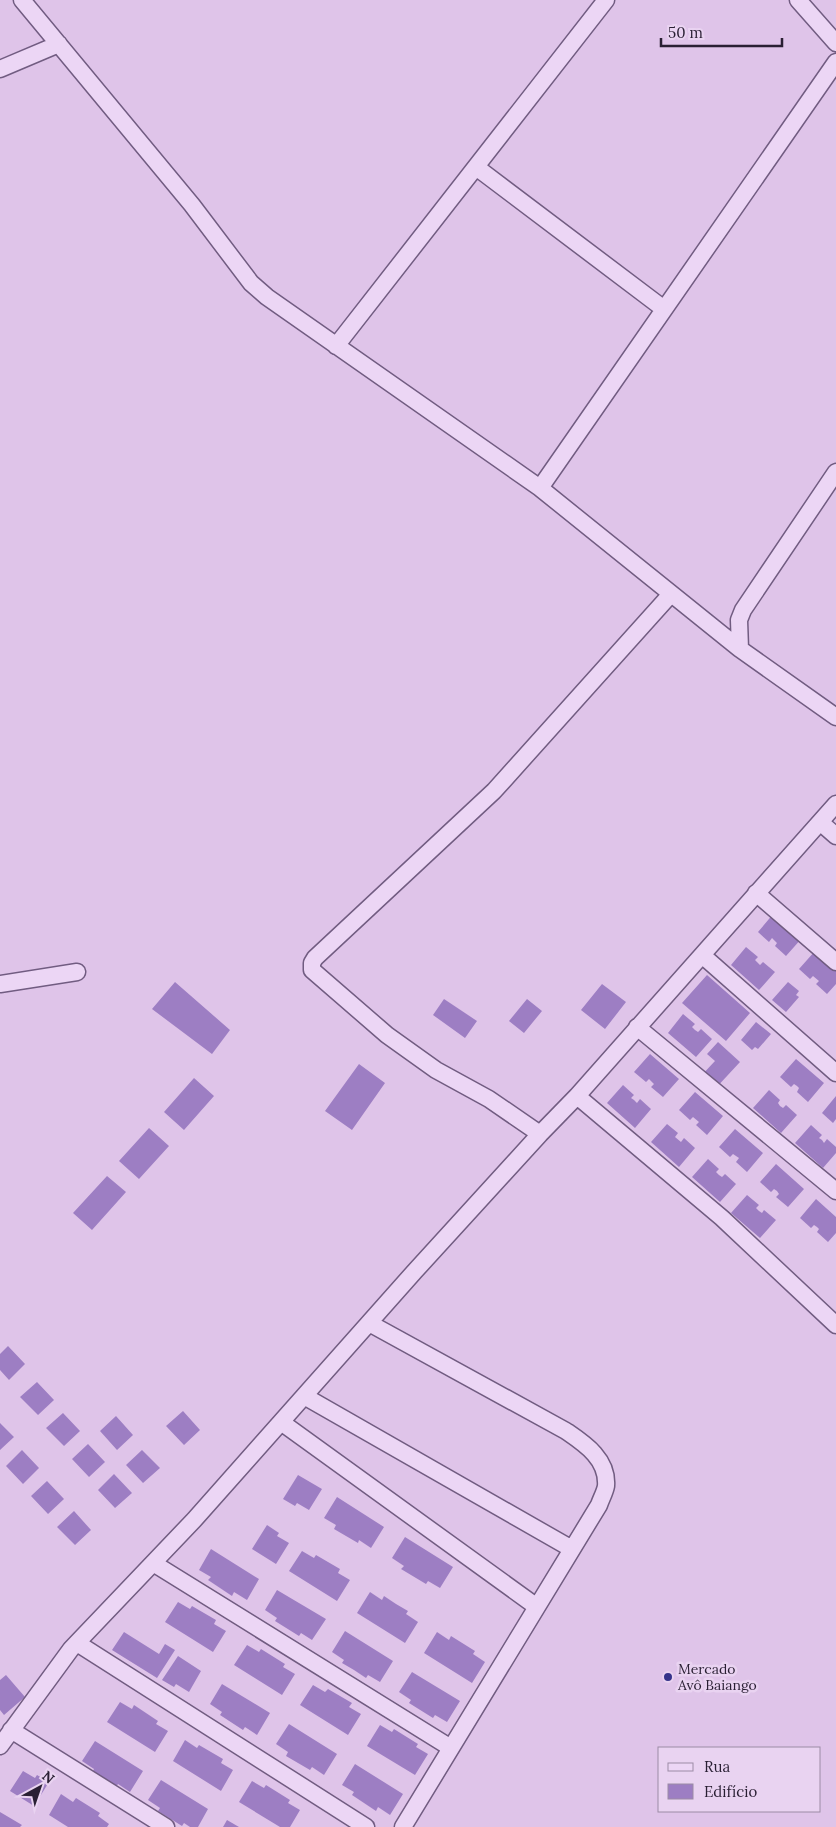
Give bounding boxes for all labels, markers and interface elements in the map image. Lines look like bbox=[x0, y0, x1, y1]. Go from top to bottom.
scale bar bbox=[661, 15, 782, 47]
text: 50 m bbox=[668, 23, 703, 42]
place label: Mercado Avô Baiango bbox=[677, 1660, 757, 1694]
marker: Mercado Avô Baiango bbox=[662, 1671, 674, 1683]
legend bbox=[658, 1747, 821, 1812]
text: Rua bbox=[704, 1757, 730, 1776]
north arrow bbox=[15, 1762, 65, 1812]
text: N bbox=[38, 1767, 58, 1788]
text: Edifício bbox=[704, 1782, 757, 1801]

